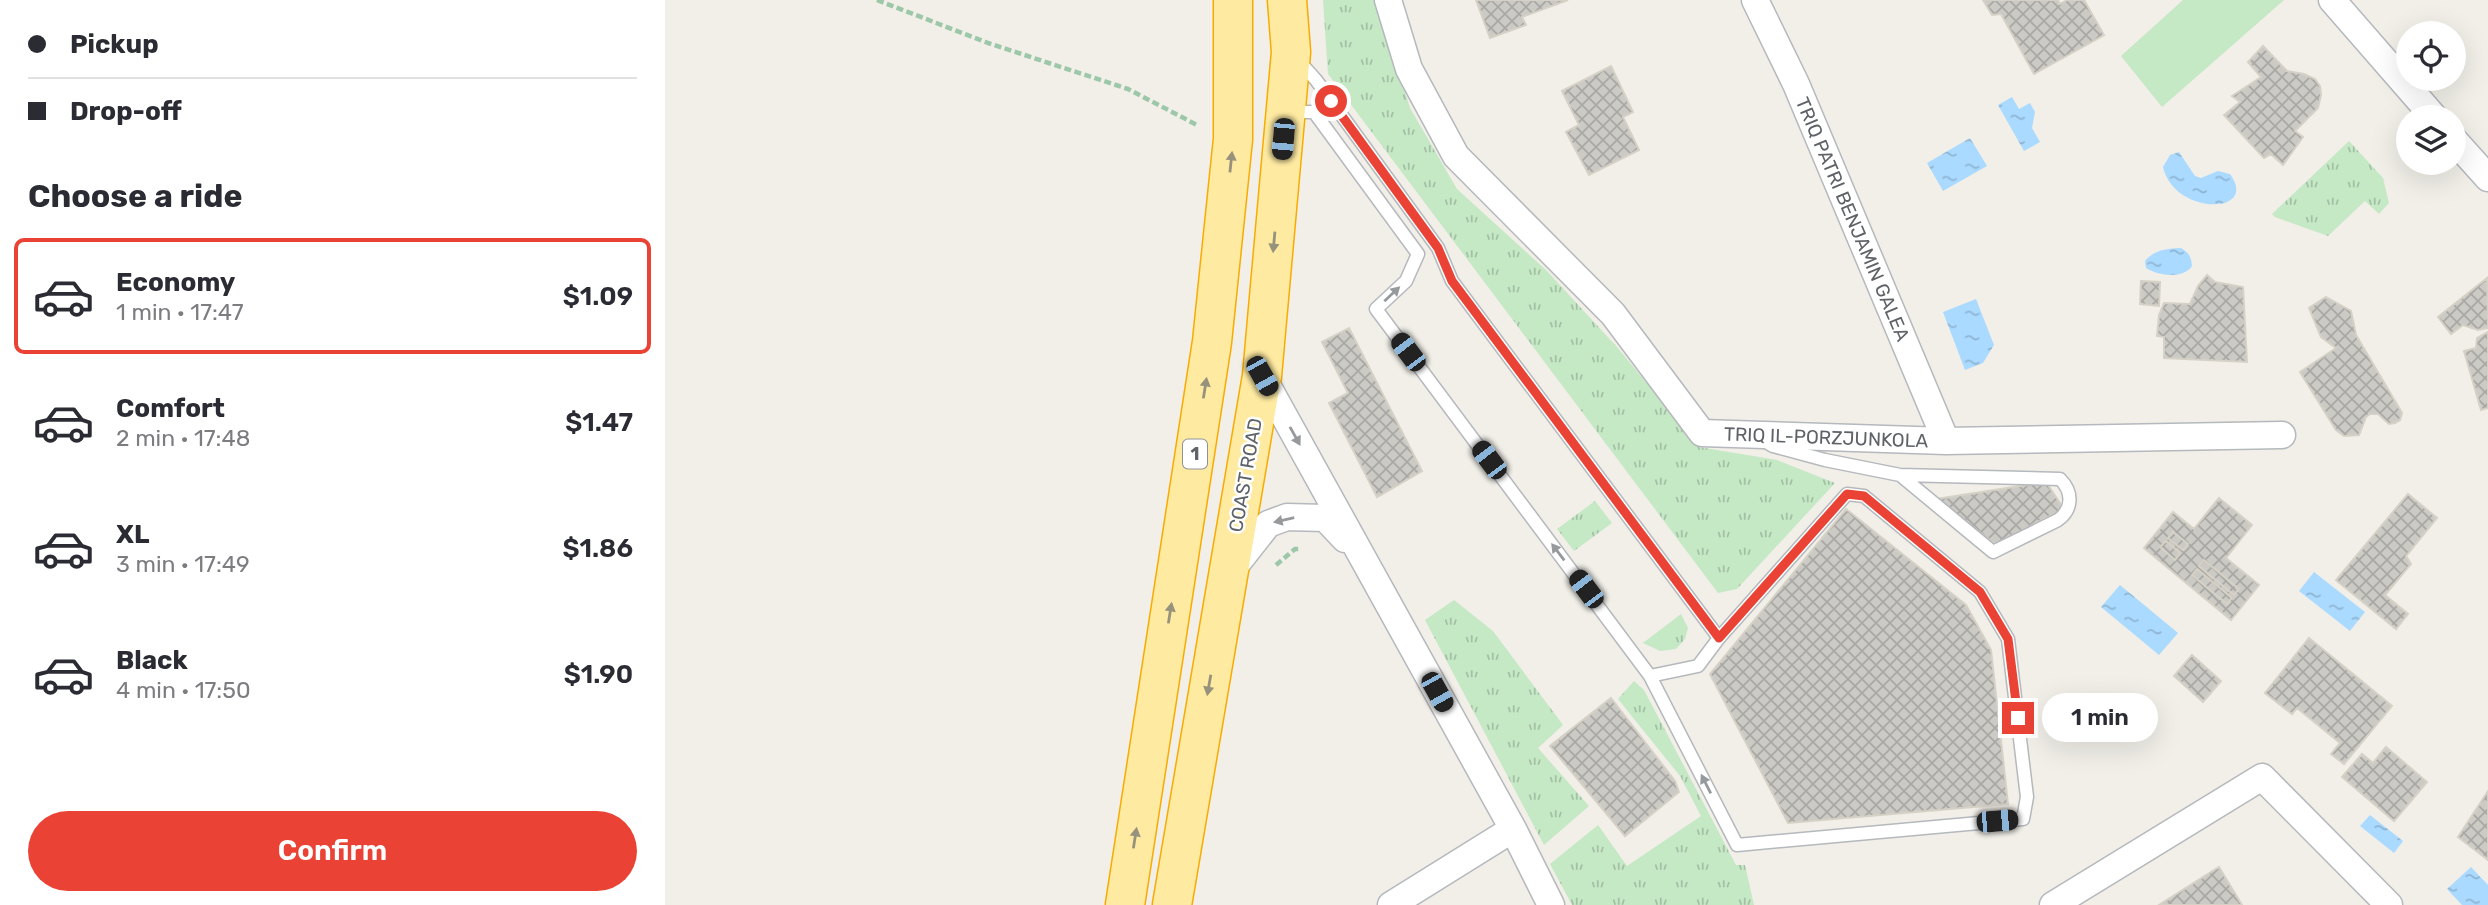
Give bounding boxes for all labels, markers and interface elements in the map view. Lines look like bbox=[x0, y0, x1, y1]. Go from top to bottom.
map controls bbox=[2396, 21, 2466, 175]
button: locate bbox=[2396, 21, 2466, 91]
text: Pickup bbox=[70, 29, 159, 60]
route start bbox=[1315, 85, 1347, 117]
street label: TRIQ PATRI BENJAMIN GALEA bbox=[1791, 94, 1915, 345]
text: Drop-off bbox=[70, 96, 182, 127]
button: layers bbox=[2396, 105, 2466, 175]
car bbox=[1271, 117, 1296, 161]
one-way arrow bbox=[1226, 151, 1237, 173]
text: Choose a ride bbox=[28, 177, 242, 215]
one-way arrow bbox=[1268, 231, 1279, 253]
icon: car bbox=[32, 265, 95, 328]
text: Economy bbox=[116, 267, 235, 298]
text: $1.09 bbox=[563, 281, 633, 312]
one-way arrow bbox=[1383, 286, 1400, 302]
text: 1 min · 17:47 bbox=[116, 298, 244, 326]
car bbox=[1387, 329, 1430, 375]
car bbox=[1243, 353, 1282, 399]
one-way arrow bbox=[1200, 377, 1211, 399]
icon: car bbox=[32, 391, 95, 454]
text: Comfort bbox=[116, 393, 225, 424]
text: $1.47 bbox=[565, 407, 633, 438]
street label: COAST ROAD bbox=[1224, 416, 1267, 534]
street label: TRIQ IL-PORZJUNKOLA bbox=[1723, 422, 1929, 453]
text: 2 min · 17:48 bbox=[116, 424, 250, 452]
one-way arrow bbox=[1289, 426, 1301, 446]
car bbox=[1468, 437, 1511, 483]
road number: 1 bbox=[1183, 440, 1207, 468]
one-way arrow bbox=[1273, 515, 1295, 526]
icon: car bbox=[32, 517, 95, 580]
text: XL bbox=[116, 519, 149, 550]
text: $1.86 bbox=[563, 533, 633, 564]
one-way arrow bbox=[1551, 543, 1565, 561]
text: 3 min · 17:49 bbox=[116, 550, 250, 578]
car bbox=[1565, 566, 1608, 612]
one-way arrow bbox=[1165, 602, 1176, 624]
icon: car bbox=[32, 643, 95, 706]
text: Black bbox=[116, 645, 188, 676]
text: $1.90 bbox=[564, 659, 633, 690]
car bbox=[1418, 669, 1457, 715]
one-way arrow bbox=[1203, 674, 1214, 696]
text: 4 min · 17:50 bbox=[116, 676, 251, 704]
callout: 1 min bbox=[2043, 694, 2158, 742]
route end bbox=[2002, 702, 2034, 734]
text: 1 min bbox=[2071, 703, 2129, 731]
one-way arrow bbox=[1700, 774, 1711, 794]
car bbox=[1976, 809, 2019, 833]
button: Confirm bbox=[28, 811, 637, 891]
one-way arrow bbox=[1130, 826, 1141, 848]

